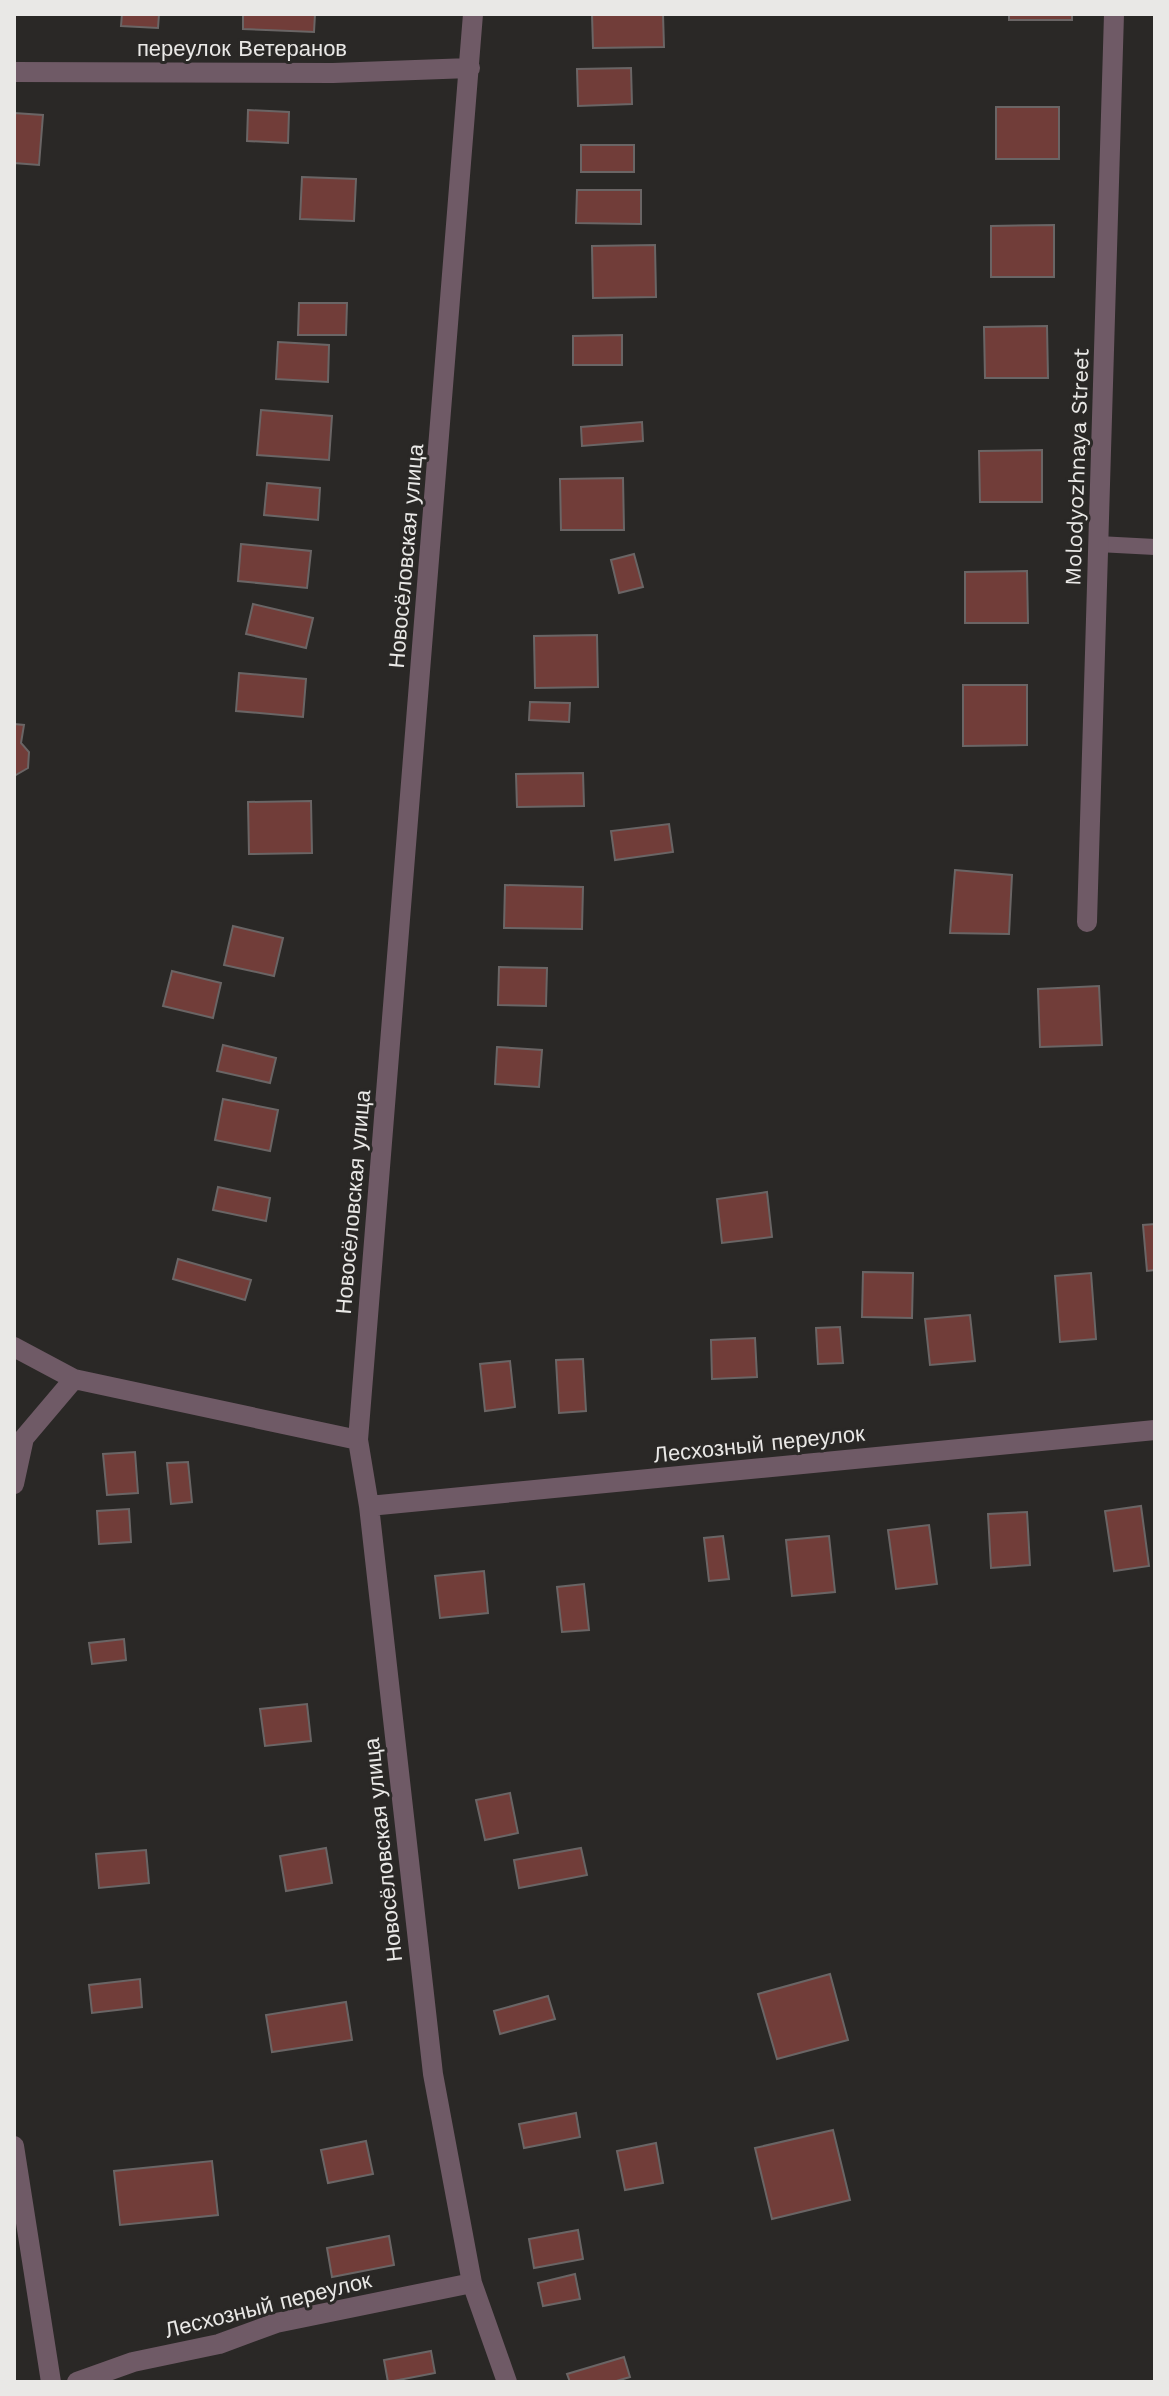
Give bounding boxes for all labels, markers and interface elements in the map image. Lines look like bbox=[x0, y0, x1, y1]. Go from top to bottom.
street label: переулок Ветеранов bbox=[137, 36, 347, 61]
street label: Molodyozhnaya Street bbox=[1060, 348, 1094, 586]
street label: Новосёловская улица bbox=[384, 442, 428, 669]
street label: Новосёловская улица bbox=[331, 1088, 375, 1315]
street label: Лесхозный переулок bbox=[652, 1420, 866, 1468]
street label: Новосёловская улица bbox=[359, 1736, 407, 1963]
street label: Лесхозный переулок bbox=[162, 2267, 374, 2343]

